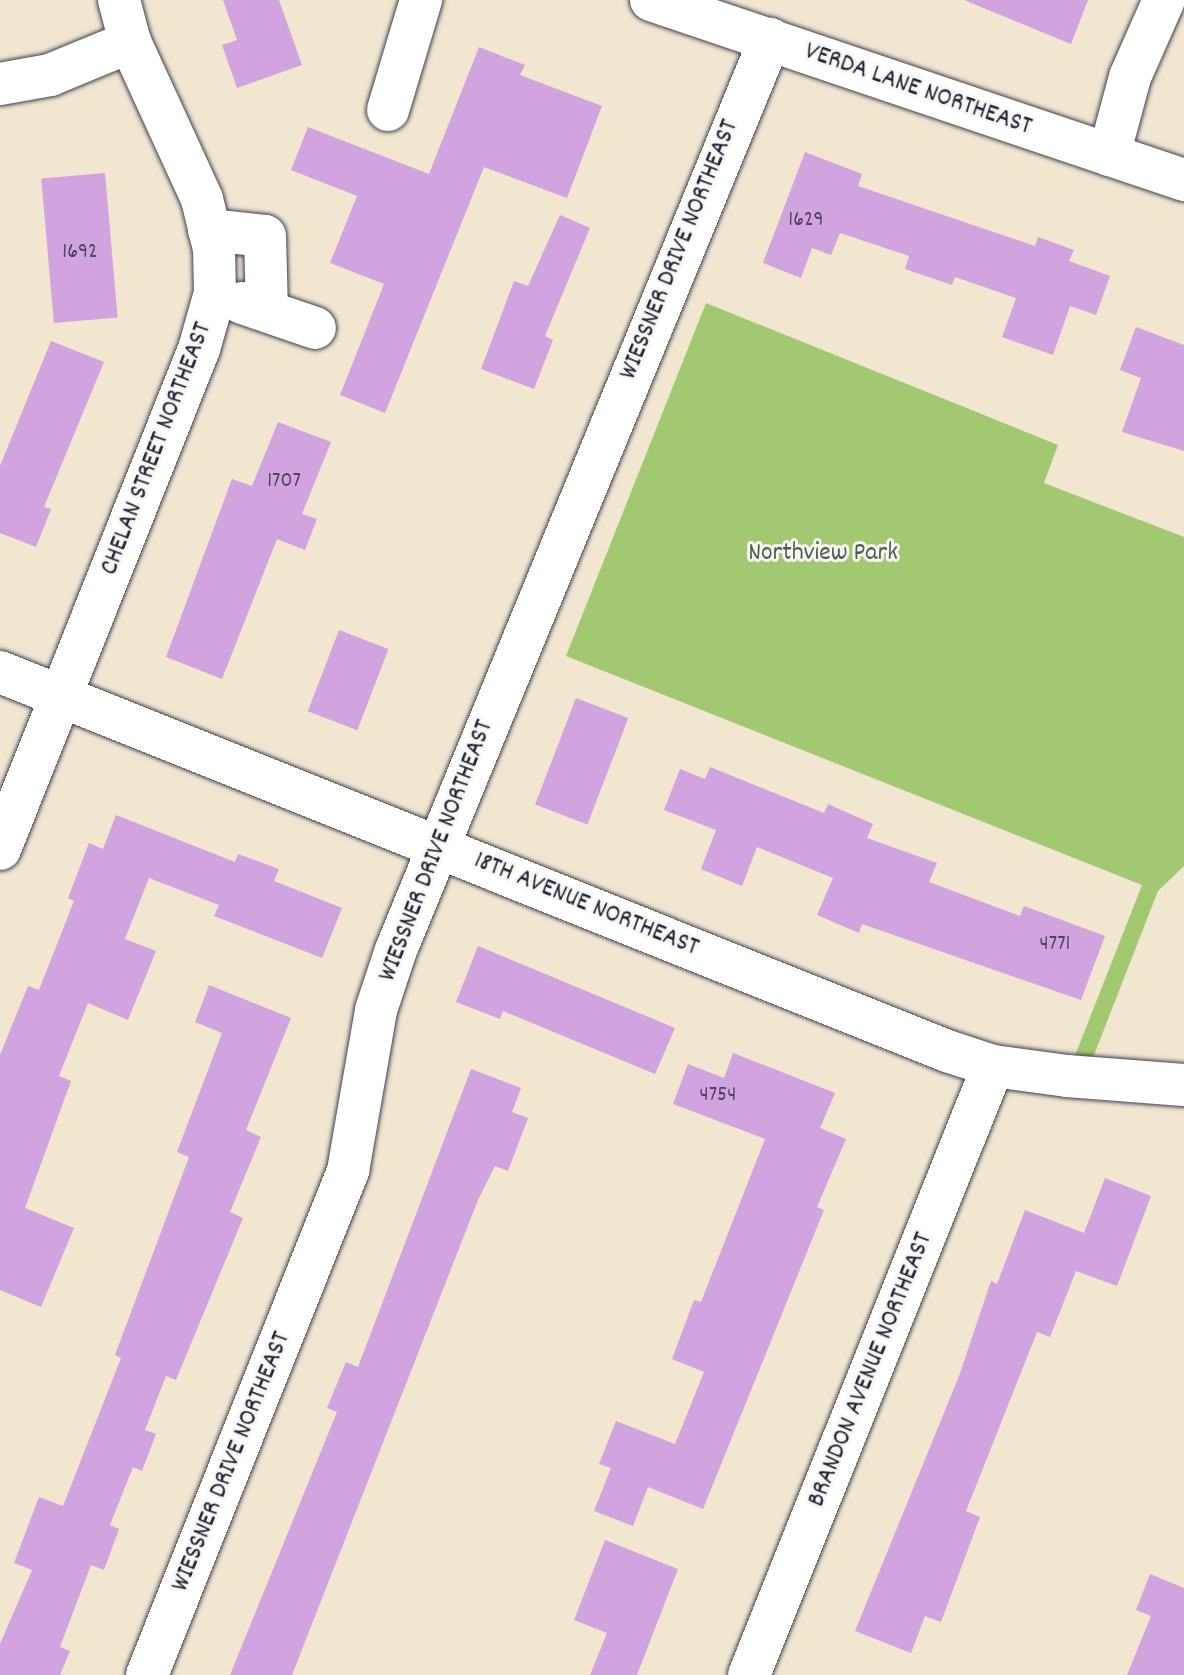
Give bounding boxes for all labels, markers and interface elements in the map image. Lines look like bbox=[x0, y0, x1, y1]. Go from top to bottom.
street label: VERDA LANE NORTHEAST bbox=[800, 37, 1036, 143]
street label: WIESSNER DRIVE NORTHEAST bbox=[614, 116, 746, 384]
house number: 1629 bbox=[788, 208, 824, 234]
house number: 1692 bbox=[62, 240, 98, 266]
street label: CHELAN STREET NORTHEAST bbox=[94, 318, 220, 580]
house number: 1707 bbox=[267, 469, 301, 495]
park label: Northview Park bbox=[748, 538, 898, 570]
street label: WIESSNER DRIVE NORTHEAST bbox=[373, 716, 501, 986]
street label: 18TH AVENUE NORTHEAST bbox=[469, 846, 703, 964]
house number: 4771 bbox=[1040, 932, 1070, 958]
house number: 4754 bbox=[700, 1083, 736, 1109]
street label: BRANDON AVENUE NORTHEAST bbox=[802, 1228, 940, 1512]
street label: WIESSNER DRIVE NORTHEAST bbox=[166, 1328, 298, 1596]

